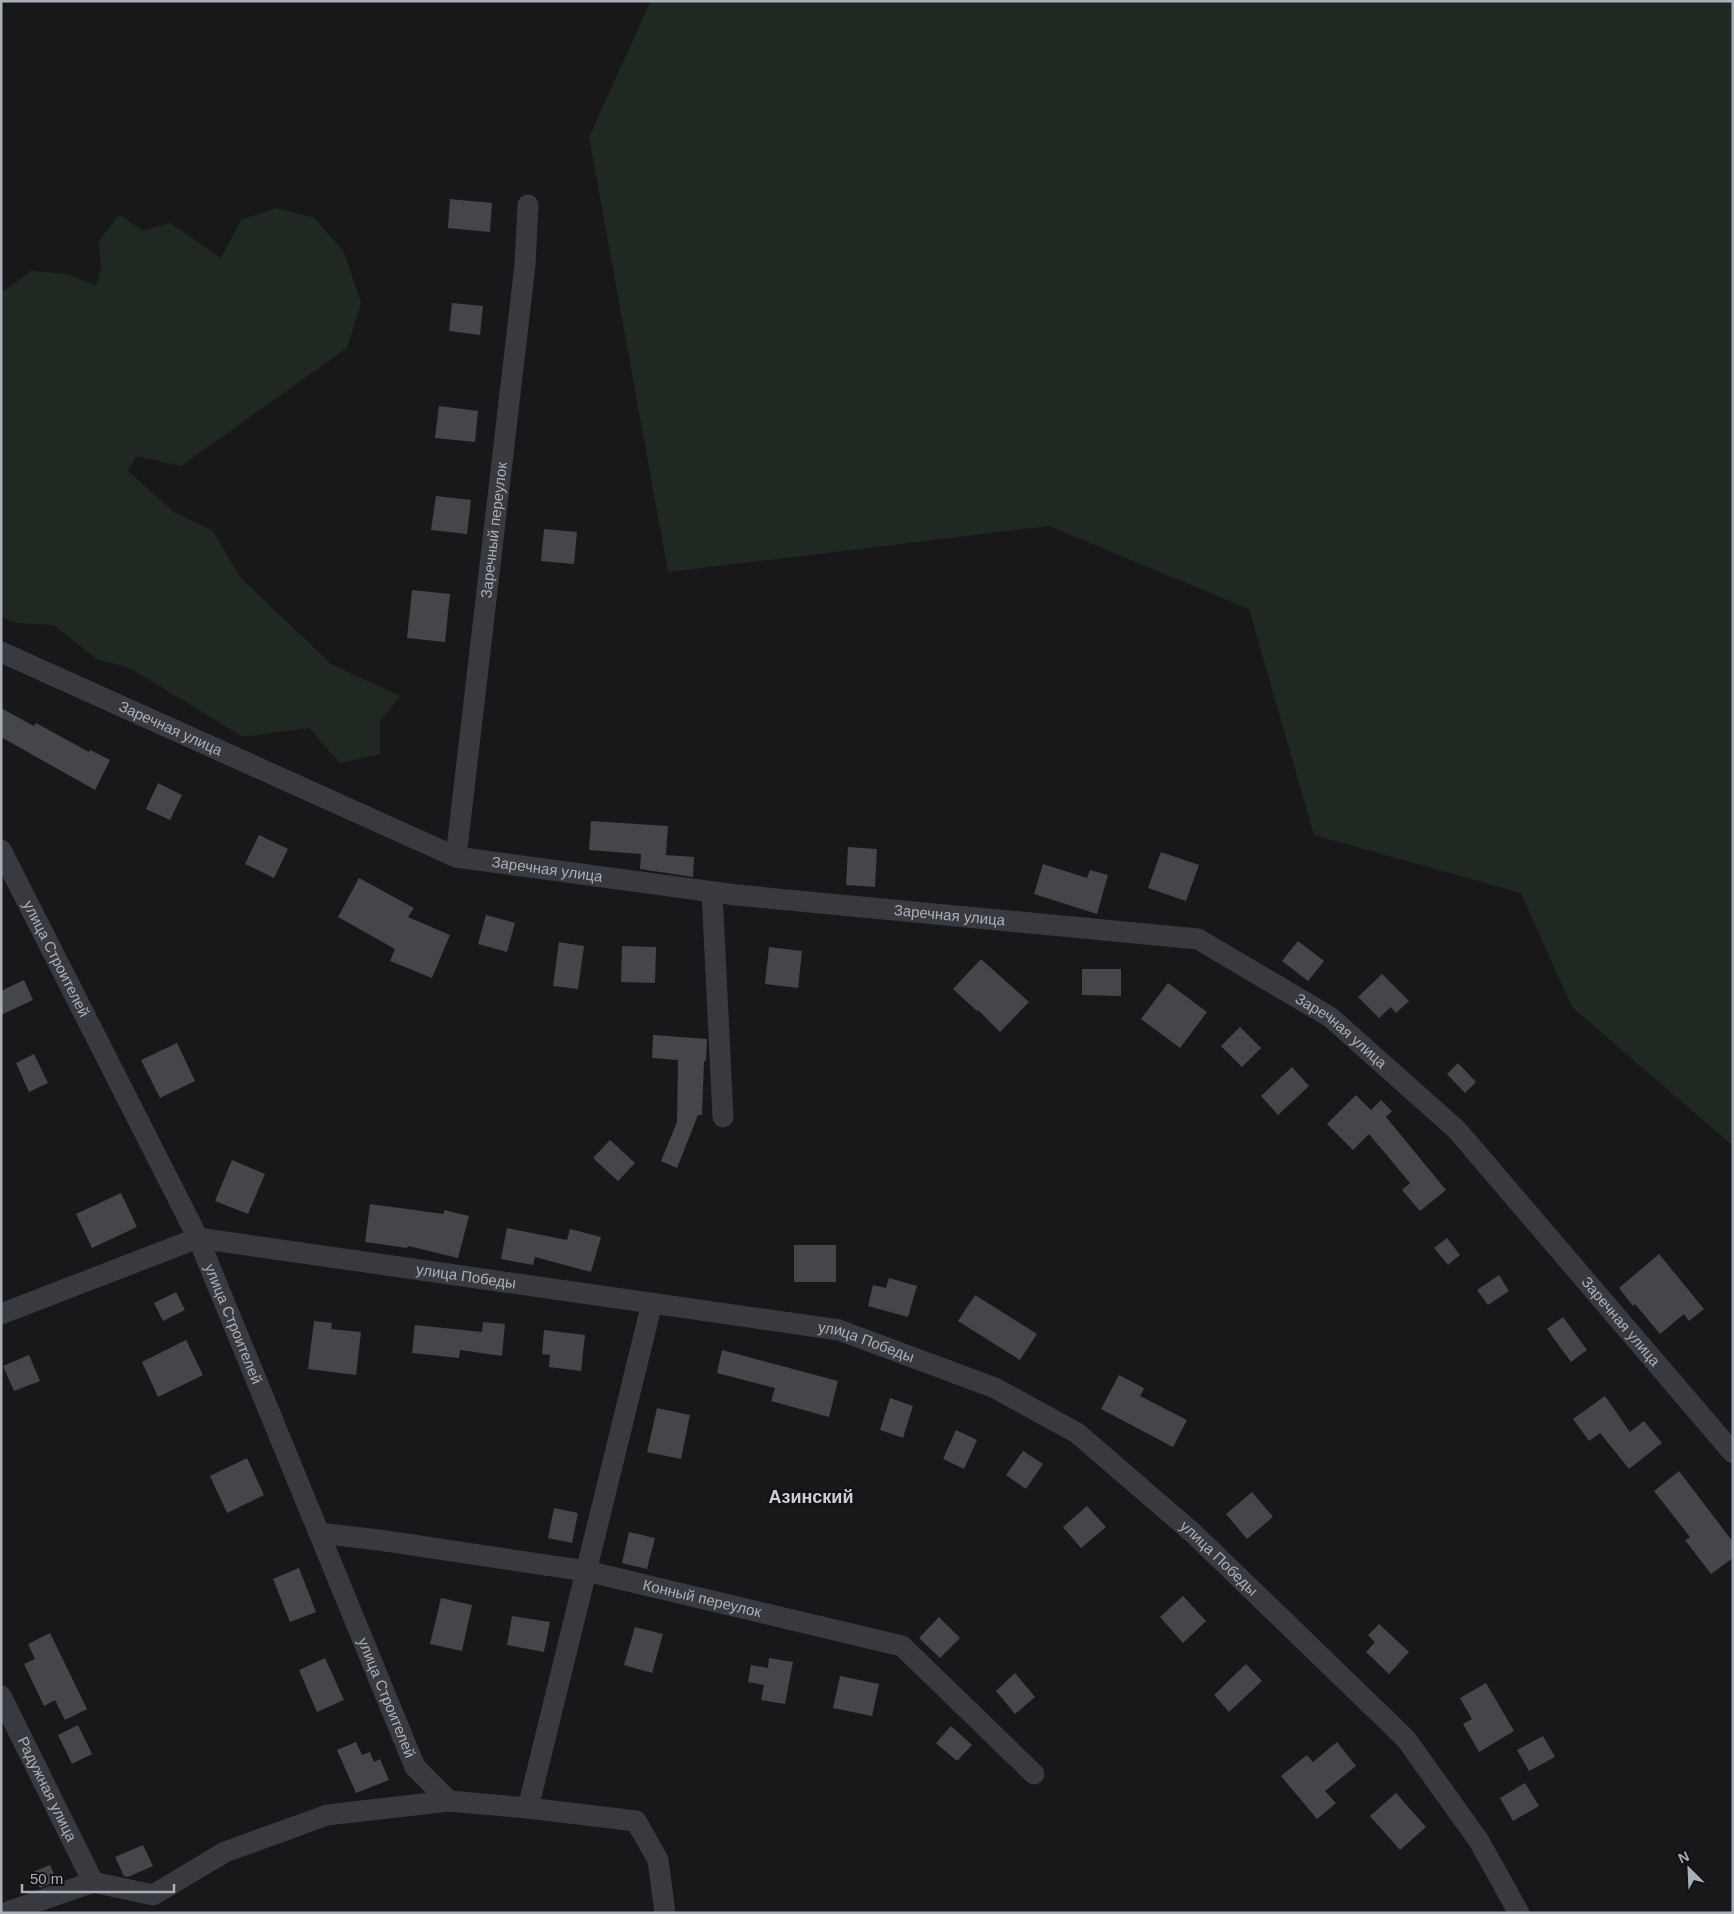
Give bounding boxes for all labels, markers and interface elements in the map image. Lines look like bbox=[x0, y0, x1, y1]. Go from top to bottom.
street label: Заречный переулок bbox=[477, 461, 510, 599]
street label: Заречная улица bbox=[116, 697, 226, 759]
street label: Заречная улица bbox=[491, 853, 604, 885]
street label: улица Строителей bbox=[20, 898, 93, 1020]
street label: Заречная улица bbox=[893, 901, 1006, 929]
street label: Заречная улица bbox=[1292, 989, 1391, 1072]
street label: улица Победы bbox=[415, 1260, 517, 1292]
street label: улица Строителей bbox=[201, 1261, 266, 1386]
street label: Заречная улица bbox=[1578, 1273, 1664, 1370]
street label: улица Победы bbox=[817, 1318, 917, 1365]
district label: Азинский bbox=[768, 1487, 854, 1507]
street label: улица Победы bbox=[1177, 1517, 1261, 1599]
street label: Конный переулок bbox=[641, 1576, 763, 1620]
street label: улица Строителей bbox=[355, 1635, 419, 1760]
street label: Радужная улица bbox=[15, 1734, 81, 1845]
north arrow bbox=[1664, 1844, 1714, 1894]
text: N bbox=[1676, 1848, 1692, 1866]
scale bar bbox=[22, 1862, 175, 1894]
text: 50 m bbox=[30, 1870, 63, 1887]

